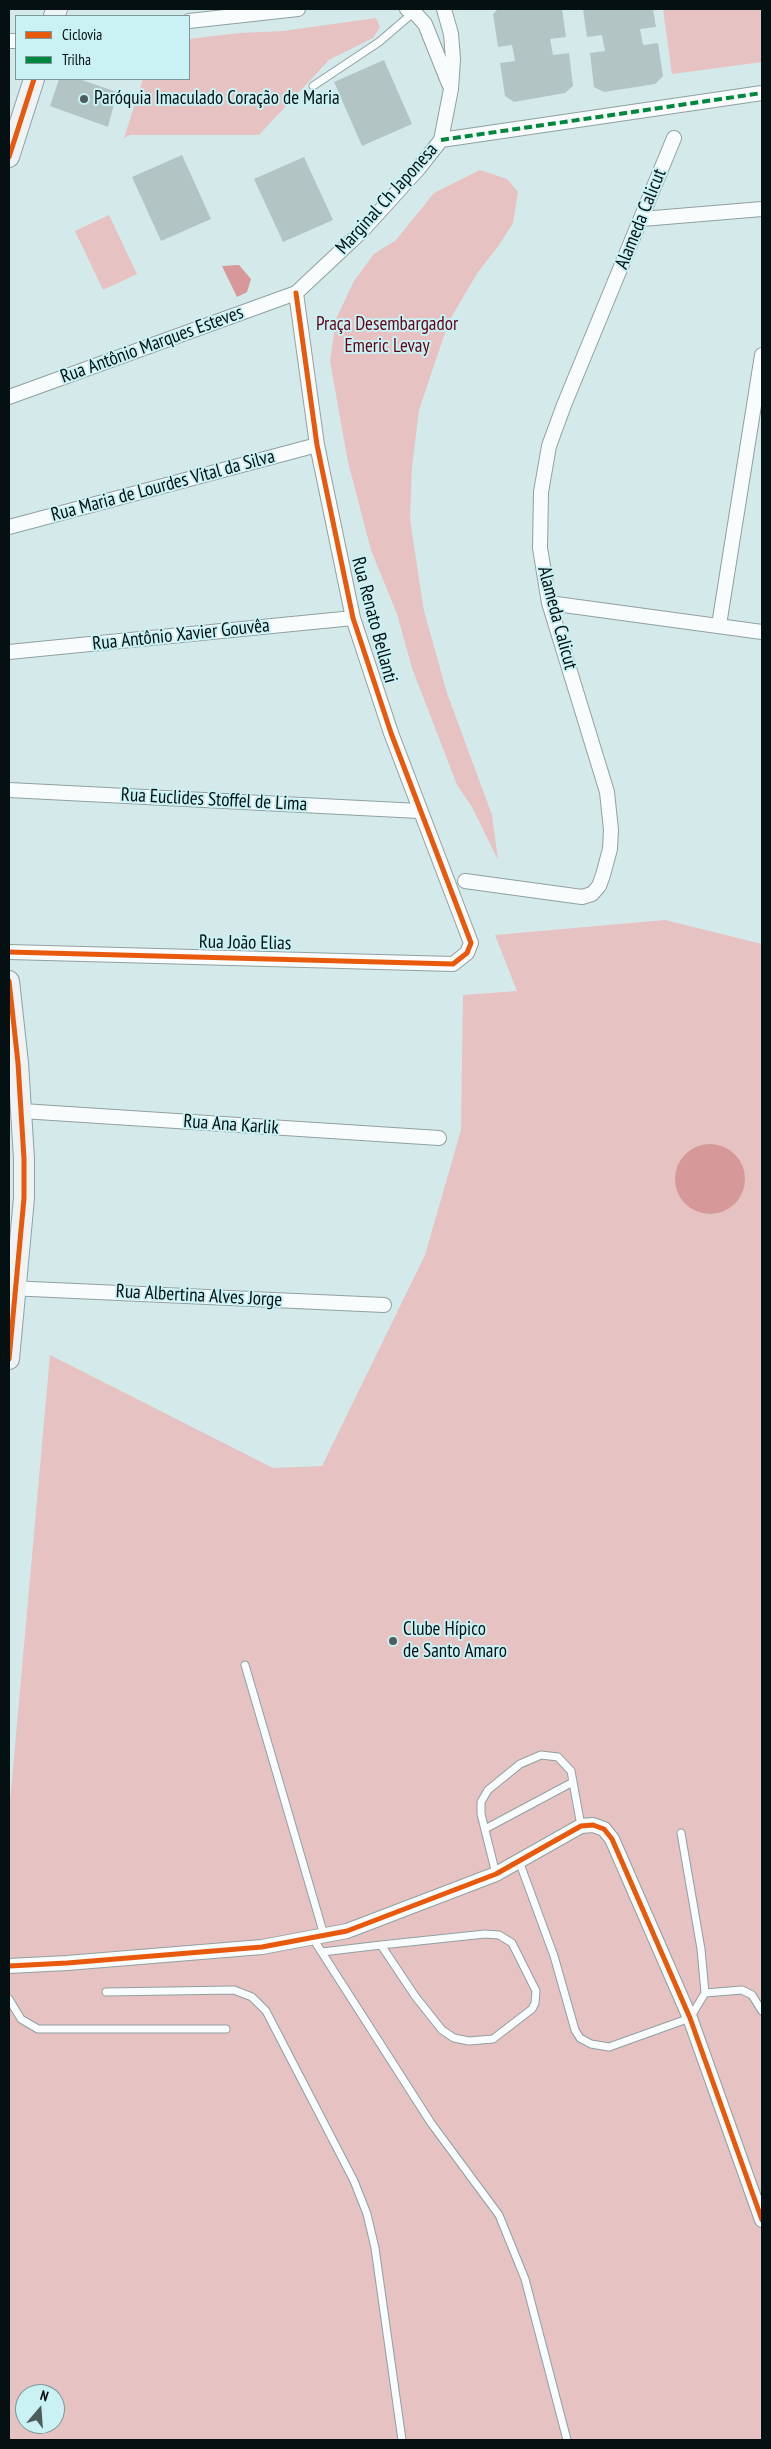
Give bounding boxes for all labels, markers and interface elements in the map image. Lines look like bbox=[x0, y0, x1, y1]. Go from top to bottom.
legend bbox=[15, 15, 190, 80]
text: Ciclovia bbox=[62, 25, 102, 44]
text: Trilha bbox=[62, 50, 91, 69]
place label: Paróquia Imaculado Coração de Maria bbox=[94, 88, 340, 110]
marker: Paróquia Imaculado Coração de Maria bbox=[78, 93, 90, 105]
street label: Marginal Ch Japonesa bbox=[331, 139, 443, 259]
street label: Alameda Calicut bbox=[611, 166, 671, 272]
street label: Rua Antônio Marques Esteves bbox=[58, 301, 246, 389]
park label: Praça Desembargador Emeric Levay bbox=[316, 314, 458, 358]
street label: Rua Maria de Lourdes Vital da Silva bbox=[49, 445, 277, 527]
street label: Rua Renato Bellanti bbox=[346, 555, 402, 685]
street label: Alameda Calicut bbox=[532, 564, 582, 672]
street label: Rua Antônio Xavier Gouvêa bbox=[91, 614, 271, 656]
street label: Rua Euclides Stoffel de Lima bbox=[120, 784, 308, 816]
street label: Rua João Elias bbox=[199, 931, 291, 955]
street label: Rua Ana Karlik bbox=[182, 1110, 280, 1140]
street label: Rua Albertina Alves Jorge bbox=[115, 1280, 283, 1312]
place label: Clube Hípico de Santo Amaro bbox=[403, 1619, 507, 1663]
marker: Clube Hípico de Santo Amaro bbox=[387, 1635, 399, 1647]
north arrow bbox=[15, 2384, 65, 2434]
text: N bbox=[38, 2386, 51, 2405]

